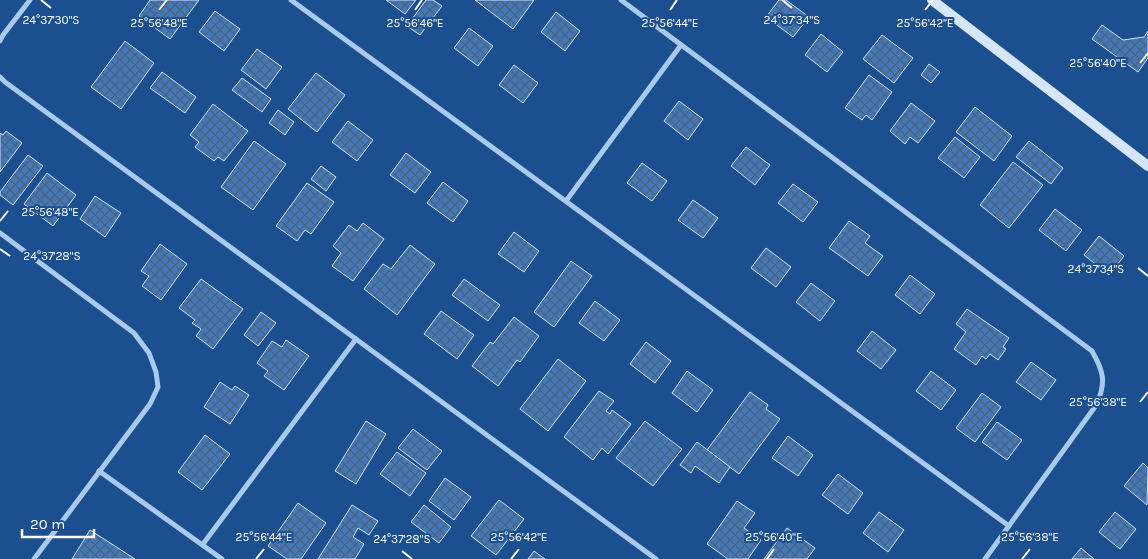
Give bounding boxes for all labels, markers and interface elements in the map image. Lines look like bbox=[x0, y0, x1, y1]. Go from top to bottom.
text: 24°37'30"S bbox=[22, 13, 80, 27]
text: 24°37'34"S bbox=[764, 13, 820, 27]
text: 25°56'48"E bbox=[130, 16, 188, 30]
text: 25°56'46"E bbox=[386, 16, 444, 30]
text: 25°56'44"E bbox=[642, 16, 698, 30]
text: 25°56'42"E bbox=[896, 16, 954, 30]
text: 25°56'40"E bbox=[1069, 56, 1127, 70]
text: 25°56'48"E bbox=[21, 205, 79, 219]
text: 24°37'28"S bbox=[23, 249, 81, 263]
text: 24°37'34"S bbox=[1068, 262, 1124, 276]
text: 25°56'38"E bbox=[1069, 395, 1127, 409]
scale bar bbox=[22, 506, 95, 538]
text: 20 m bbox=[30, 515, 65, 533]
text: 25°56'44"E bbox=[236, 530, 292, 544]
text: 25°56'42"E bbox=[490, 530, 548, 544]
text: 25°56'40"E bbox=[745, 530, 803, 544]
text: 25°56'38"E bbox=[1001, 530, 1059, 544]
text: 24°37'28"S bbox=[373, 532, 431, 546]

